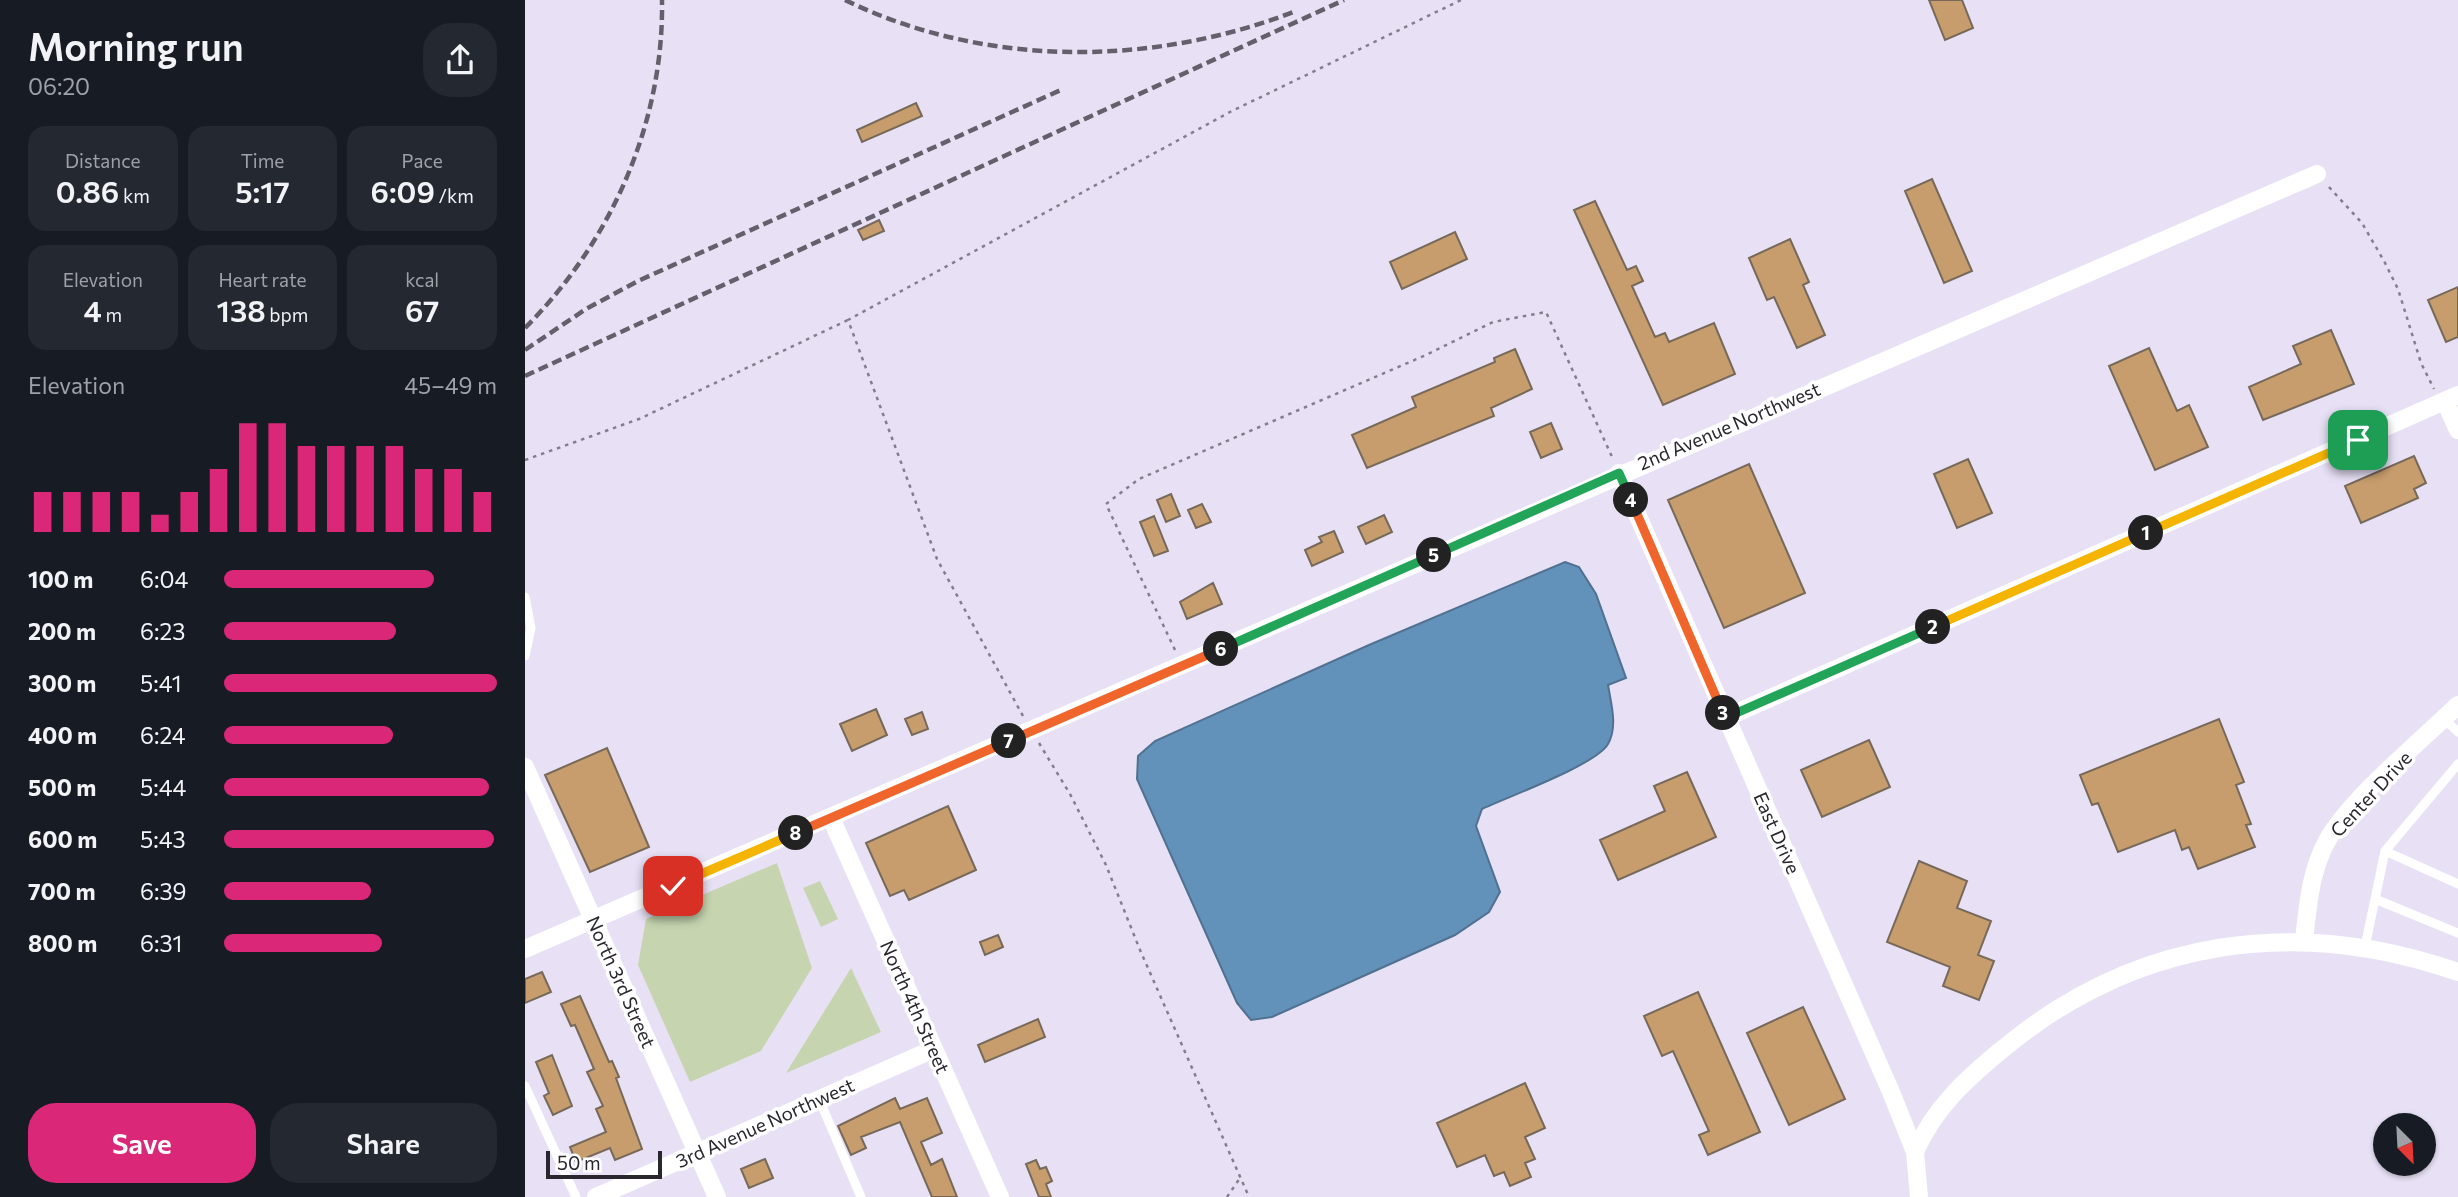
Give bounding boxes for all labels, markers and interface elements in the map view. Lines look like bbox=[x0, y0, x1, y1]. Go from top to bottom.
text: Morning run bbox=[28, 22, 244, 69]
button: share bbox=[423, 23, 497, 97]
text: 06:20 bbox=[28, 72, 90, 100]
text: Distance bbox=[65, 149, 141, 172]
text: Time bbox=[241, 149, 284, 172]
text: Pace bbox=[402, 149, 443, 172]
text: 0.86 bbox=[56, 172, 119, 209]
text: 5:17 bbox=[235, 172, 290, 209]
text: 6:09 bbox=[371, 172, 435, 209]
text: km bbox=[119, 184, 150, 207]
text: /km bbox=[435, 184, 474, 207]
text: Elevation bbox=[63, 268, 143, 291]
text: Heart rate bbox=[218, 268, 307, 291]
text: kcal bbox=[405, 268, 439, 291]
text: 4 bbox=[84, 291, 102, 328]
text: 138 bbox=[217, 291, 266, 328]
text: 67 bbox=[405, 291, 439, 328]
text: m bbox=[102, 303, 122, 326]
text: bpm bbox=[266, 303, 308, 326]
text: Elevation bbox=[28, 371, 125, 399]
text: 45–49 m bbox=[404, 371, 497, 399]
street label: 2nd Avenue Northwest bbox=[1634, 377, 1824, 474]
pin bbox=[2328, 410, 2388, 470]
icon: arrive bbox=[2339, 421, 2377, 459]
pin: 4 bbox=[1613, 482, 1649, 518]
text: 4 bbox=[1625, 488, 1636, 511]
pin: 1 bbox=[2129, 516, 2163, 550]
text: 1 bbox=[2141, 521, 2150, 544]
pin: 5 bbox=[1417, 538, 1451, 572]
text: 5 bbox=[1428, 543, 1439, 566]
text: 100 m bbox=[28, 565, 93, 593]
text: 6:04 bbox=[140, 565, 188, 593]
pin: 2 bbox=[1915, 610, 1951, 644]
text: 2 bbox=[1927, 615, 1938, 638]
text: 200 m bbox=[28, 617, 96, 645]
text: 6:23 bbox=[140, 617, 185, 645]
pin: 6 bbox=[1203, 632, 1239, 666]
text: 6 bbox=[1215, 637, 1226, 660]
text: 300 m bbox=[28, 669, 96, 697]
text: 5:41 bbox=[140, 669, 182, 697]
pin: 3 bbox=[1705, 696, 1741, 730]
text: 3 bbox=[1717, 701, 1728, 724]
text: 400 m bbox=[28, 721, 97, 749]
text: 6:24 bbox=[140, 721, 186, 749]
pin: 7 bbox=[991, 724, 1027, 758]
text: 7 bbox=[1003, 729, 1014, 752]
street label: Center Drive bbox=[2325, 746, 2416, 841]
text: 500 m bbox=[28, 773, 96, 801]
text: 5:44 bbox=[140, 773, 186, 801]
street label: East Drive bbox=[1749, 788, 1806, 877]
pin: 8 bbox=[779, 816, 813, 850]
text: 8 bbox=[790, 821, 801, 844]
text: 600 m bbox=[28, 825, 97, 853]
text: 5:43 bbox=[140, 825, 186, 853]
pin bbox=[643, 856, 703, 916]
icon: check bbox=[654, 867, 692, 905]
text: 700 m bbox=[28, 877, 96, 905]
text: 6:39 bbox=[140, 877, 186, 905]
street label: North 3rd Street bbox=[582, 912, 661, 1052]
text: 800 m bbox=[28, 929, 97, 957]
text: 6:31 bbox=[140, 929, 182, 957]
street label: North 4th Street bbox=[876, 937, 955, 1077]
street label: 3rd Avenue Northwest bbox=[672, 1073, 858, 1172]
button: Save bbox=[28, 1103, 256, 1183]
button: Share bbox=[270, 1103, 497, 1183]
north arrow bbox=[2373, 1113, 2436, 1176]
map controls bbox=[2373, 1113, 2436, 1176]
scale bar bbox=[546, 1148, 661, 1180]
text: 50 m bbox=[557, 1151, 601, 1174]

